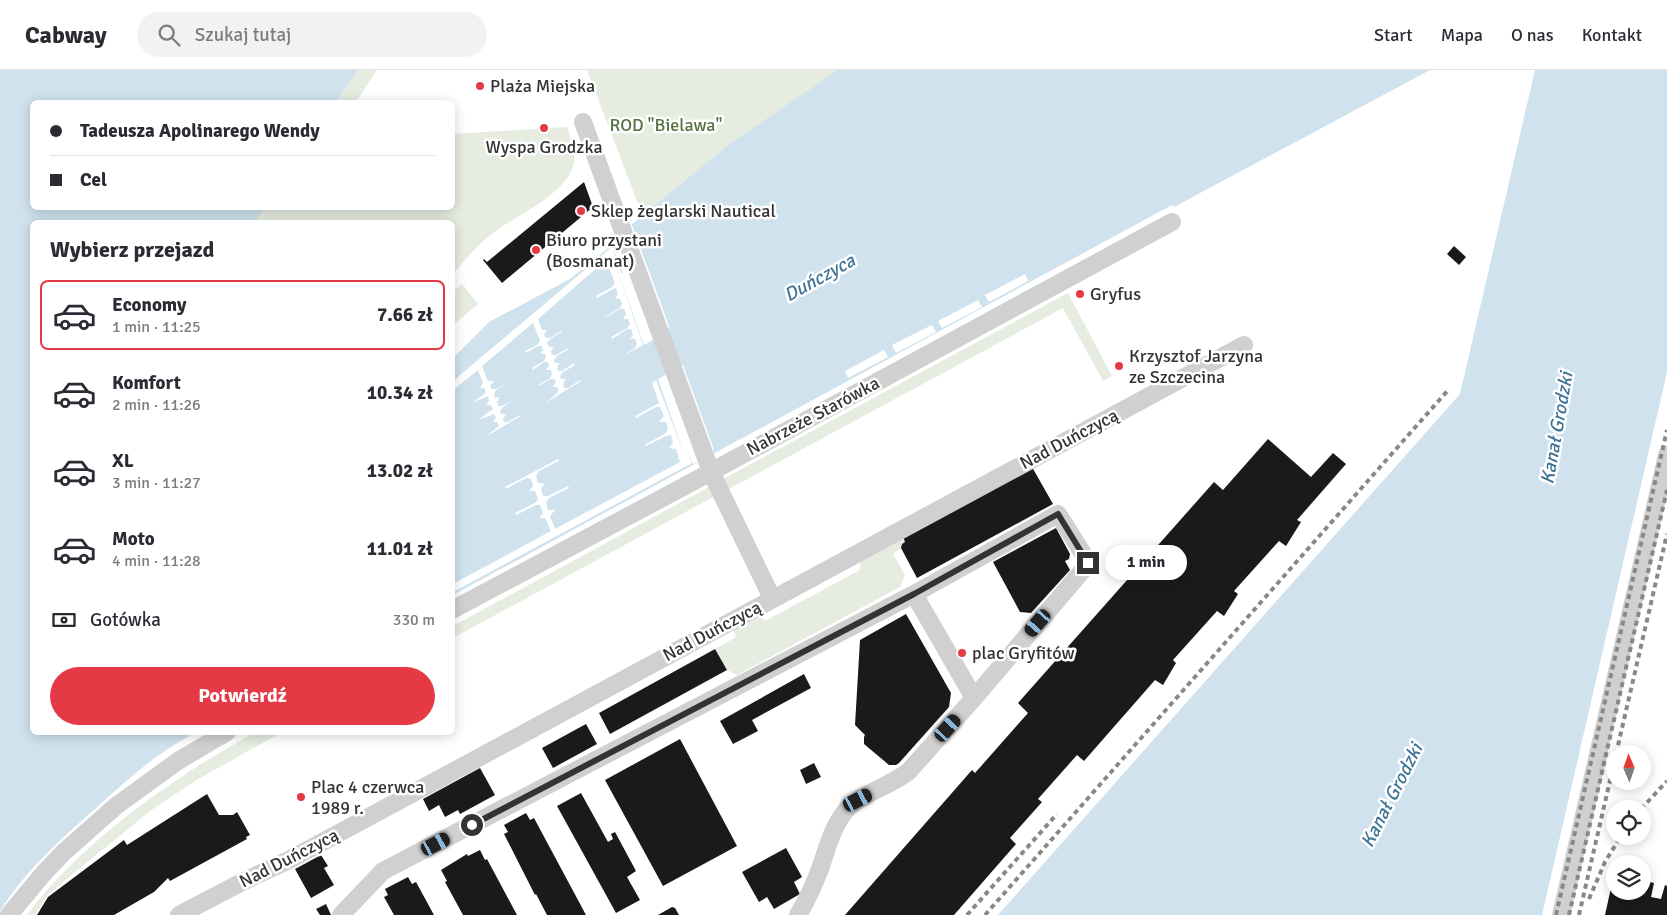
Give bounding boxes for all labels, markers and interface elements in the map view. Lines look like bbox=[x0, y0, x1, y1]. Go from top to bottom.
search box bbox=[137, 12, 487, 57]
text: Cabway bbox=[25, 20, 107, 50]
icon: search bbox=[155, 21, 183, 49]
text: Szukaj tutaj bbox=[195, 23, 291, 47]
text: Start bbox=[1374, 24, 1413, 46]
text: Mapa bbox=[1441, 24, 1483, 46]
text: O nas bbox=[1511, 24, 1554, 46]
text: Kontakt bbox=[1582, 24, 1642, 46]
place label: Plaża Miejska bbox=[490, 75, 595, 97]
marker: Plaża Miejska bbox=[474, 80, 486, 92]
park label: ROD "Bielawa" bbox=[610, 114, 722, 136]
text: Tadeusza Apolinarego Wendy bbox=[80, 119, 320, 143]
marker: Wyspa Grodzka bbox=[538, 122, 550, 134]
place label: Wyspa Grodzka bbox=[485, 136, 603, 158]
text: Cel bbox=[80, 168, 107, 192]
place label: Sklep żeglarski Nautical bbox=[591, 200, 776, 222]
marker: Sklep żeglarski Nautical bbox=[575, 205, 587, 217]
place label: Biuro przystani (Bosmanat) bbox=[546, 229, 662, 272]
text: Wybierz przejazd bbox=[50, 236, 214, 263]
marker: Biuro przystani (Bosmanat) bbox=[530, 244, 542, 256]
water label: Duńczyca bbox=[780, 248, 860, 307]
place label: Gryfus bbox=[1090, 283, 1141, 305]
marker: Gryfus bbox=[1074, 288, 1086, 300]
icon: car bbox=[52, 293, 97, 338]
text: Economy bbox=[112, 293, 186, 317]
text: 7.66 zł bbox=[377, 303, 433, 327]
text: 1 min · 11:25 bbox=[112, 317, 201, 337]
place label: Krzysztof Jarzyna ze Szczecina bbox=[1129, 345, 1263, 388]
marker: Krzysztof Jarzyna ze Szczecina bbox=[1113, 360, 1125, 372]
water label: Kanał Grodzki bbox=[1535, 368, 1579, 486]
icon: car bbox=[52, 371, 97, 416]
text: Komfort bbox=[112, 371, 181, 395]
street label: Nabrzeże Starówka bbox=[743, 372, 883, 460]
text: 10.34 zł bbox=[367, 381, 433, 405]
text: 2 min · 11:26 bbox=[112, 395, 201, 415]
street label: Nad Duńczycą bbox=[1016, 404, 1122, 474]
icon: car bbox=[52, 449, 97, 494]
text: XL bbox=[112, 449, 134, 473]
text: 13.02 zł bbox=[367, 459, 433, 483]
text: 3 min · 11:27 bbox=[112, 473, 201, 493]
icon: car bbox=[52, 527, 97, 572]
text: Moto bbox=[112, 527, 155, 551]
text: 11.01 zł bbox=[367, 537, 433, 561]
callout: 1 min bbox=[1106, 546, 1188, 580]
text: 4 min · 11:28 bbox=[112, 551, 201, 571]
route end bbox=[1077, 552, 1099, 574]
text: 1 min bbox=[1127, 552, 1165, 572]
street label: Nad Duńczycą bbox=[659, 596, 765, 666]
icon: cash bbox=[50, 606, 78, 634]
car bbox=[1022, 607, 1053, 639]
text: Gotówka bbox=[90, 608, 161, 632]
text: 330 m bbox=[393, 610, 435, 630]
place label: plac Gryfitów bbox=[972, 642, 1074, 664]
marker: plac Gryfitów bbox=[956, 647, 968, 659]
button: Potwierdź bbox=[50, 667, 435, 725]
car bbox=[932, 712, 963, 744]
water label: Kanał Grodzki bbox=[1355, 738, 1429, 851]
north arrow bbox=[1606, 745, 1651, 790]
map controls bbox=[1606, 745, 1651, 900]
place label: Plac 4 czerwca 1989 r. bbox=[311, 776, 424, 819]
car bbox=[841, 787, 874, 813]
marker: Plac 4 czerwca 1989 r. bbox=[295, 791, 307, 803]
button: locate bbox=[1606, 800, 1651, 845]
route start bbox=[461, 814, 483, 836]
street label: Nad Duńczycą bbox=[236, 824, 342, 892]
car bbox=[419, 830, 452, 858]
button: layers bbox=[1606, 855, 1651, 900]

